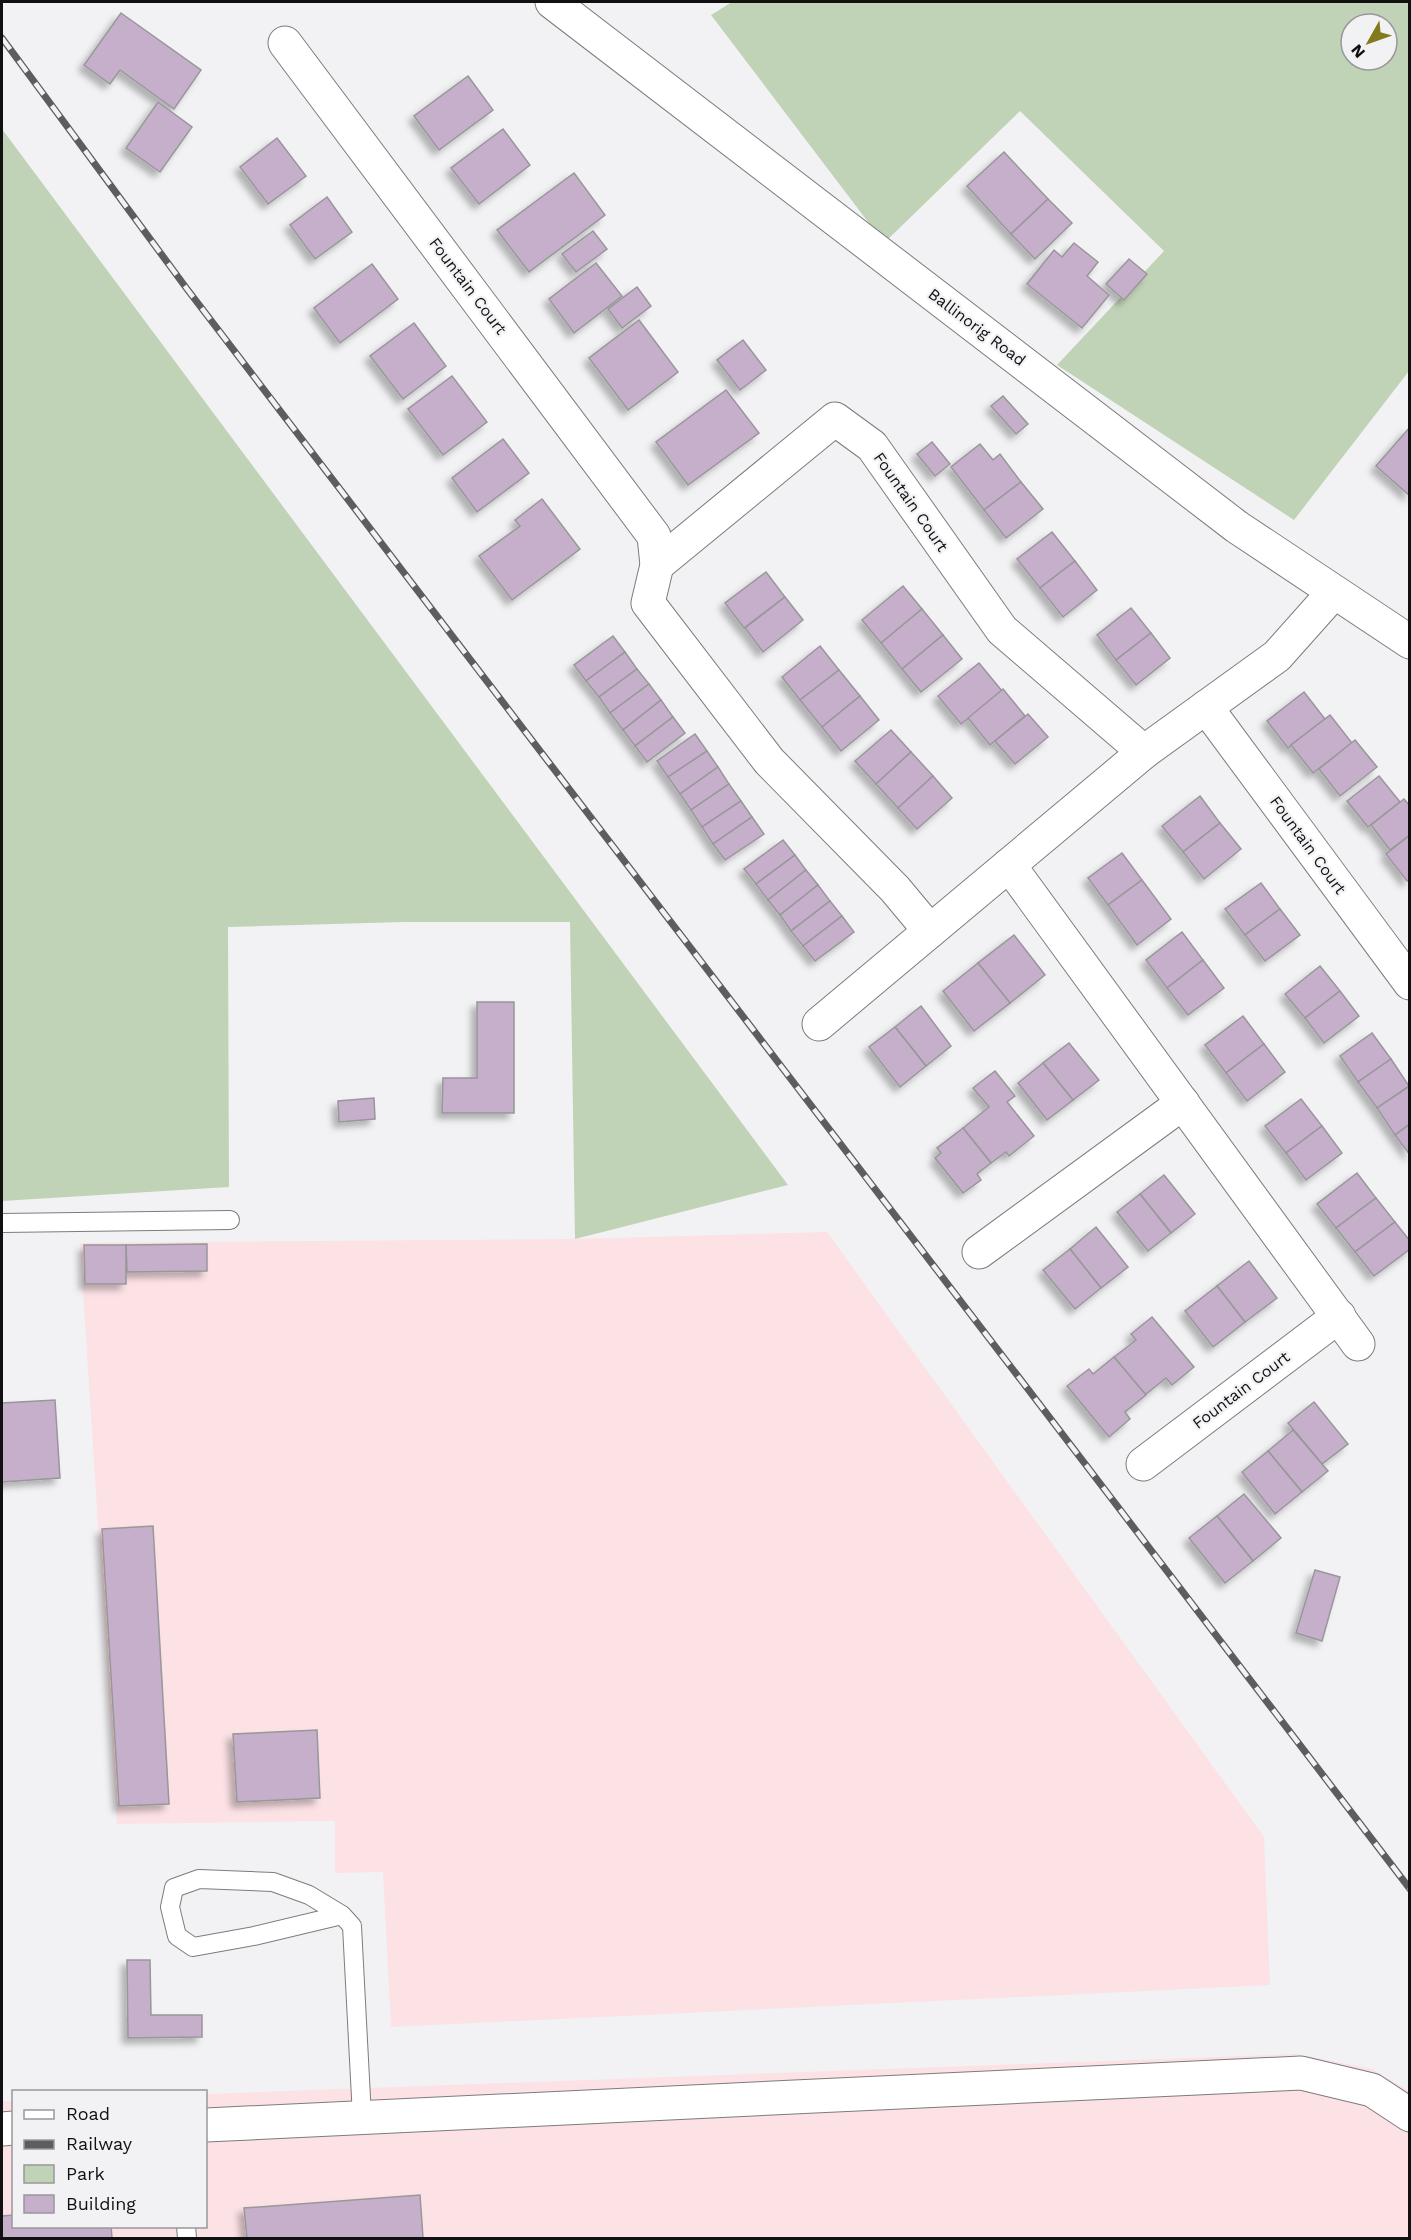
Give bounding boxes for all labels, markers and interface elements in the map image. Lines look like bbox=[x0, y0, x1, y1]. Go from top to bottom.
north arrow bbox=[1339, 12, 1399, 72]
text: N bbox=[1347, 41, 1369, 62]
street label: Fountain Court bbox=[425, 234, 511, 339]
street label: Ballinorig Road bbox=[925, 284, 1029, 370]
street label: Fountain Court bbox=[870, 449, 952, 555]
street label: Fountain Court bbox=[1266, 792, 1350, 898]
street label: Fountain Court bbox=[1189, 1347, 1294, 1433]
legend bbox=[12, 2090, 207, 2228]
text: Road bbox=[66, 2103, 110, 2124]
text: Railway bbox=[66, 2133, 133, 2154]
text: Park bbox=[66, 2163, 105, 2184]
text: Building bbox=[66, 2193, 136, 2214]

